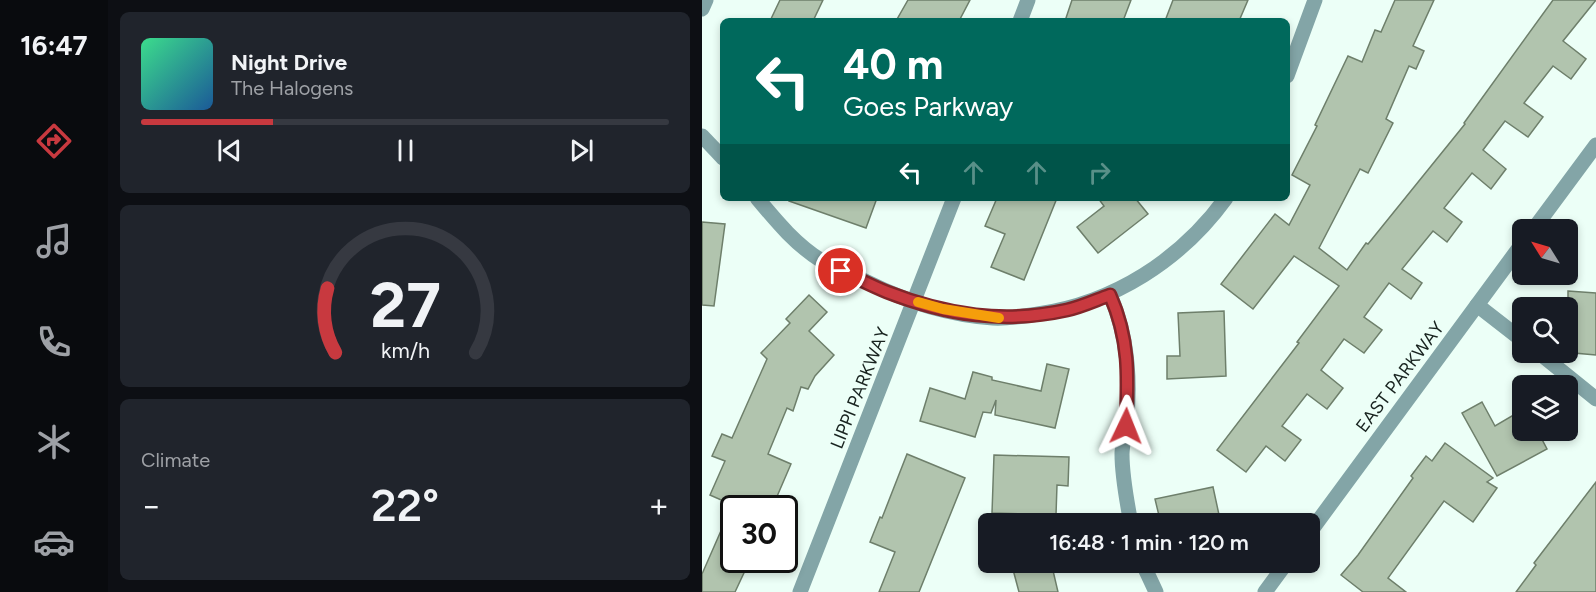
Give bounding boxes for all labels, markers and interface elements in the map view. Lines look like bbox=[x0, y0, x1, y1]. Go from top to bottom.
text: 16:47 bbox=[20, 29, 88, 62]
text: 40 m bbox=[843, 39, 943, 90]
icon: left bbox=[744, 42, 822, 120]
text: Night Drive bbox=[231, 49, 347, 76]
text: The Halogens bbox=[231, 76, 353, 100]
text: Goes Parkway bbox=[843, 90, 1013, 123]
icon: directions bbox=[33, 120, 75, 162]
icon: previous bbox=[213, 134, 246, 167]
icon: pause bbox=[389, 134, 422, 167]
icon: next bbox=[565, 134, 598, 167]
icon: left bbox=[894, 156, 927, 189]
icon: ahead bbox=[957, 156, 990, 189]
icon: ahead bbox=[1020, 156, 1053, 189]
icon: right bbox=[1083, 156, 1116, 189]
north arrow bbox=[1512, 219, 1578, 285]
map controls bbox=[1512, 219, 1578, 441]
icon: music bbox=[33, 220, 75, 262]
pin bbox=[815, 245, 866, 296]
icon: arrive bbox=[824, 254, 857, 287]
text: 27 bbox=[370, 268, 440, 343]
button: search bbox=[1512, 297, 1578, 363]
street label: EAST PARKWAY bbox=[1351, 317, 1449, 437]
icon: phone bbox=[33, 321, 75, 363]
street label: LIPPI PARKWAY bbox=[826, 324, 894, 452]
text: km/h bbox=[381, 338, 429, 363]
button: layers bbox=[1512, 375, 1578, 441]
position arrow bbox=[1094, 394, 1158, 458]
icon: climate bbox=[33, 421, 75, 463]
text: Climate bbox=[141, 448, 210, 472]
text: 22° bbox=[371, 478, 439, 532]
text: − bbox=[141, 486, 162, 525]
text: + bbox=[648, 486, 669, 525]
speed limit sign: 30 bbox=[720, 495, 798, 573]
icon: car bbox=[33, 521, 75, 563]
text: 16:48 · 1 min · 120 m bbox=[1049, 529, 1249, 556]

